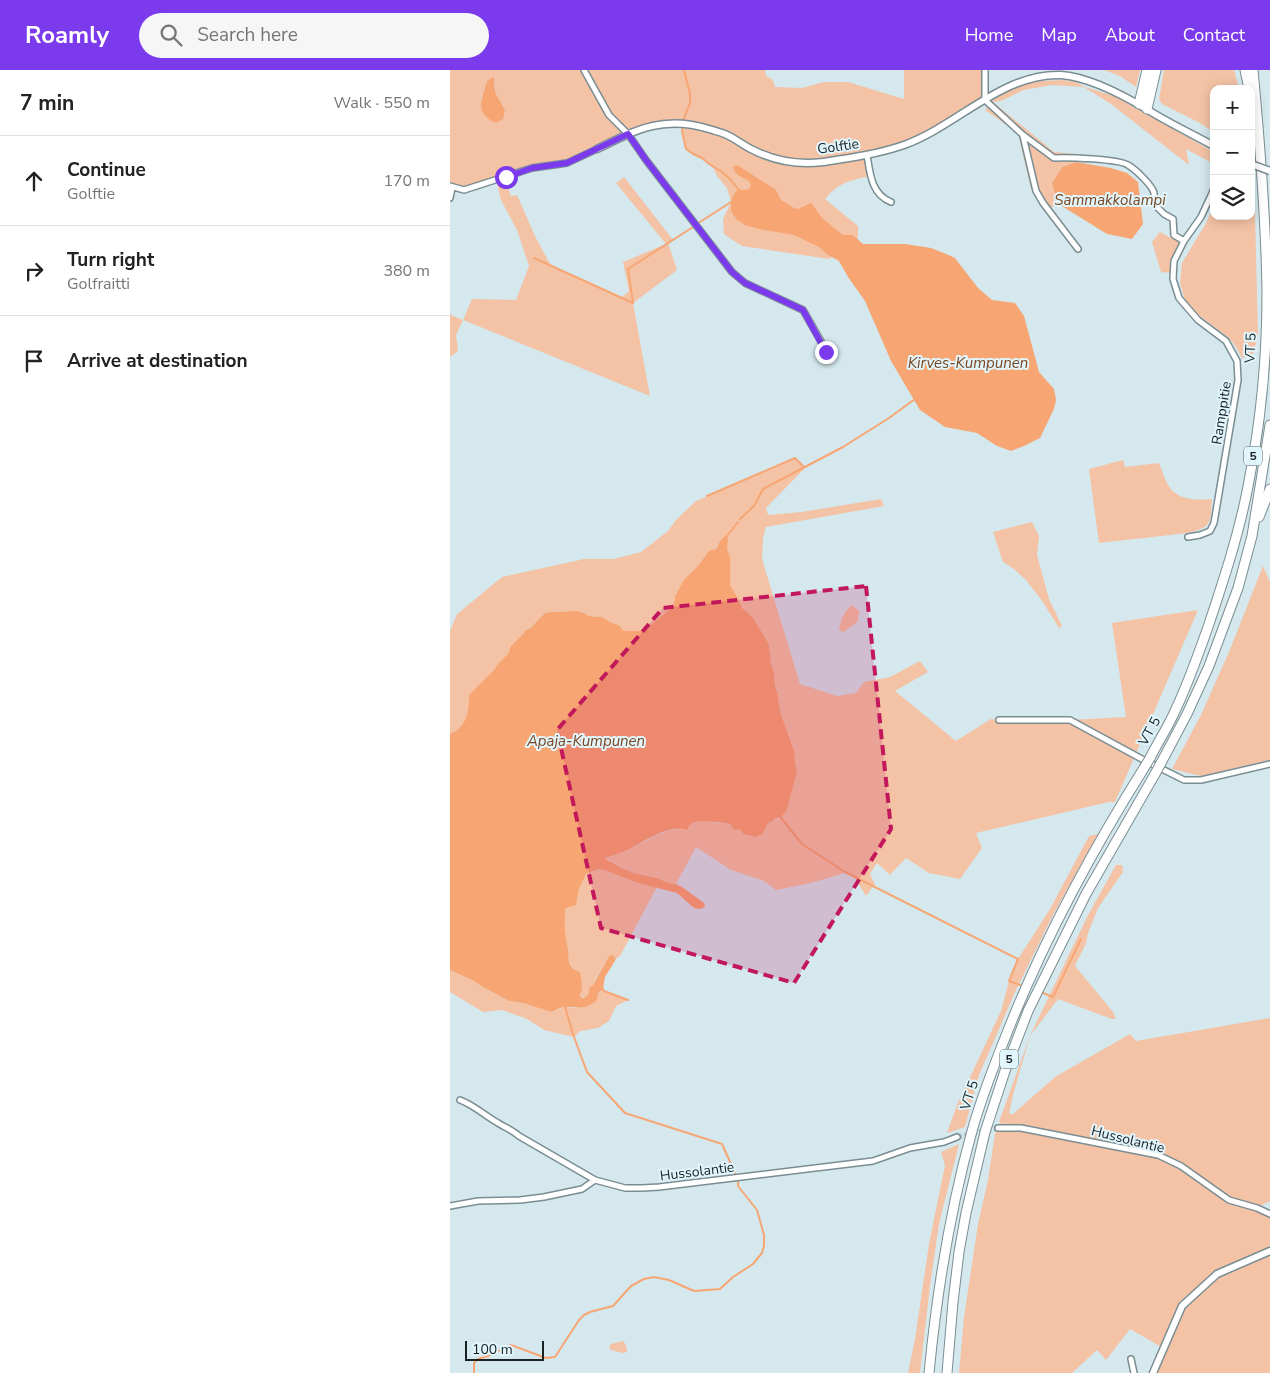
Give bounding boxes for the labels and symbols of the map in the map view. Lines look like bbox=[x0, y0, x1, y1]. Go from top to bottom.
street label: Golftie bbox=[816, 134, 860, 159]
route start bbox=[495, 166, 518, 189]
water label: Sammakkolampi bbox=[1054, 190, 1166, 210]
street label: VT 5 bbox=[1240, 332, 1261, 365]
route end bbox=[815, 341, 838, 364]
water label: Kirves-Kumpunen bbox=[908, 353, 1028, 373]
street label: Ramppitie bbox=[1207, 380, 1236, 446]
road number: 5 bbox=[1244, 446, 1262, 466]
street label: VT 5 bbox=[1133, 713, 1165, 750]
water label: Apaja-Kumpunen bbox=[526, 731, 645, 751]
road number: 5 bbox=[1000, 1050, 1018, 1069]
street label: VT 5 bbox=[955, 1078, 983, 1113]
street label: Hussolantie bbox=[1089, 1121, 1167, 1158]
street label: Hussolantie bbox=[659, 1158, 735, 1185]
scale bar bbox=[465, 1338, 544, 1361]

